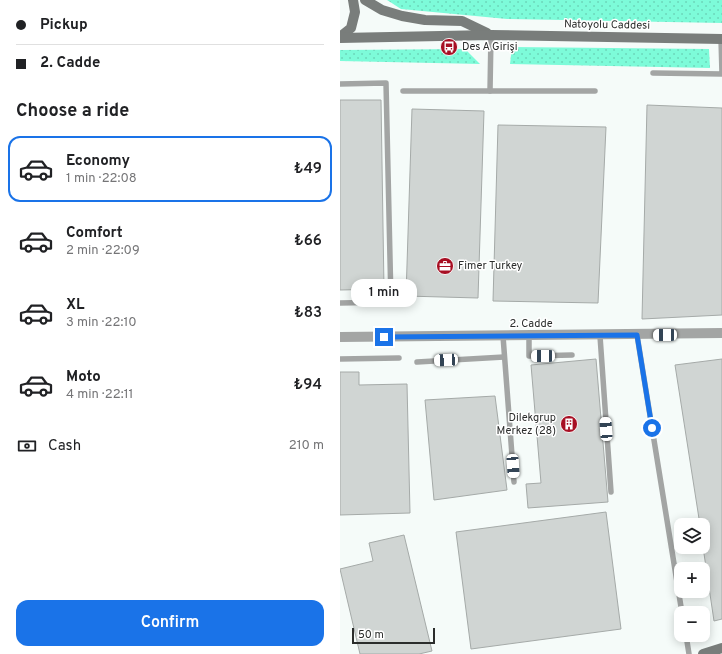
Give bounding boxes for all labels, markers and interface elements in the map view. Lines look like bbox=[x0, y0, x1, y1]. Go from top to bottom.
text: Pickup bbox=[40, 16, 88, 35]
street label: Natoyolu Caddesi bbox=[564, 17, 650, 33]
bus stop icon: Des A Girişi bbox=[439, 37, 459, 57]
place label: Des A Girişi bbox=[462, 40, 517, 54]
text: 2. Cadde bbox=[40, 54, 100, 73]
text: Choose a ride bbox=[16, 100, 129, 123]
icon: car bbox=[18, 151, 54, 187]
text: Economy bbox=[66, 152, 130, 171]
text: ₺49 bbox=[294, 160, 322, 179]
text: 1 min · 22:08 bbox=[66, 171, 137, 187]
icon: car bbox=[18, 223, 54, 259]
text: Comfort bbox=[66, 224, 123, 243]
text: ₺66 bbox=[294, 232, 322, 251]
text: 2 min · 22:09 bbox=[66, 243, 140, 259]
office icon: Fimer Turkey bbox=[435, 256, 455, 276]
place label: Fimer Turkey bbox=[458, 259, 523, 273]
callout: 1 min bbox=[351, 279, 417, 307]
text: 1 min bbox=[369, 285, 399, 301]
icon: car bbox=[18, 295, 54, 331]
text: XL bbox=[66, 296, 84, 315]
text: ₺83 bbox=[294, 304, 322, 323]
text: 3 min · 22:10 bbox=[66, 315, 137, 331]
street label: 2. Cadde bbox=[509, 317, 553, 331]
route end bbox=[375, 328, 393, 346]
car bbox=[653, 329, 677, 341]
car bbox=[531, 350, 555, 362]
car bbox=[434, 353, 458, 367]
icon: car bbox=[18, 367, 54, 403]
text: Moto bbox=[66, 368, 101, 387]
text: ₺94 bbox=[294, 376, 322, 395]
text: 4 min · 22:11 bbox=[66, 387, 133, 403]
place label: Dilekgrup Merkez (28) bbox=[497, 411, 556, 438]
building icon: Dilekgrup Merkez (28) bbox=[559, 414, 579, 434]
car bbox=[599, 417, 613, 441]
route start bbox=[643, 419, 661, 437]
icon: cash bbox=[16, 435, 38, 457]
text: Cash bbox=[48, 437, 81, 456]
text: 210 m bbox=[289, 438, 324, 454]
car bbox=[506, 454, 520, 478]
map controls bbox=[674, 518, 710, 642]
button: layers bbox=[674, 518, 710, 554]
button: + bbox=[674, 562, 710, 598]
button: Confirm bbox=[16, 600, 324, 646]
button: − bbox=[674, 606, 710, 642]
scale bar bbox=[352, 626, 435, 645]
text: 50 m bbox=[358, 628, 384, 642]

